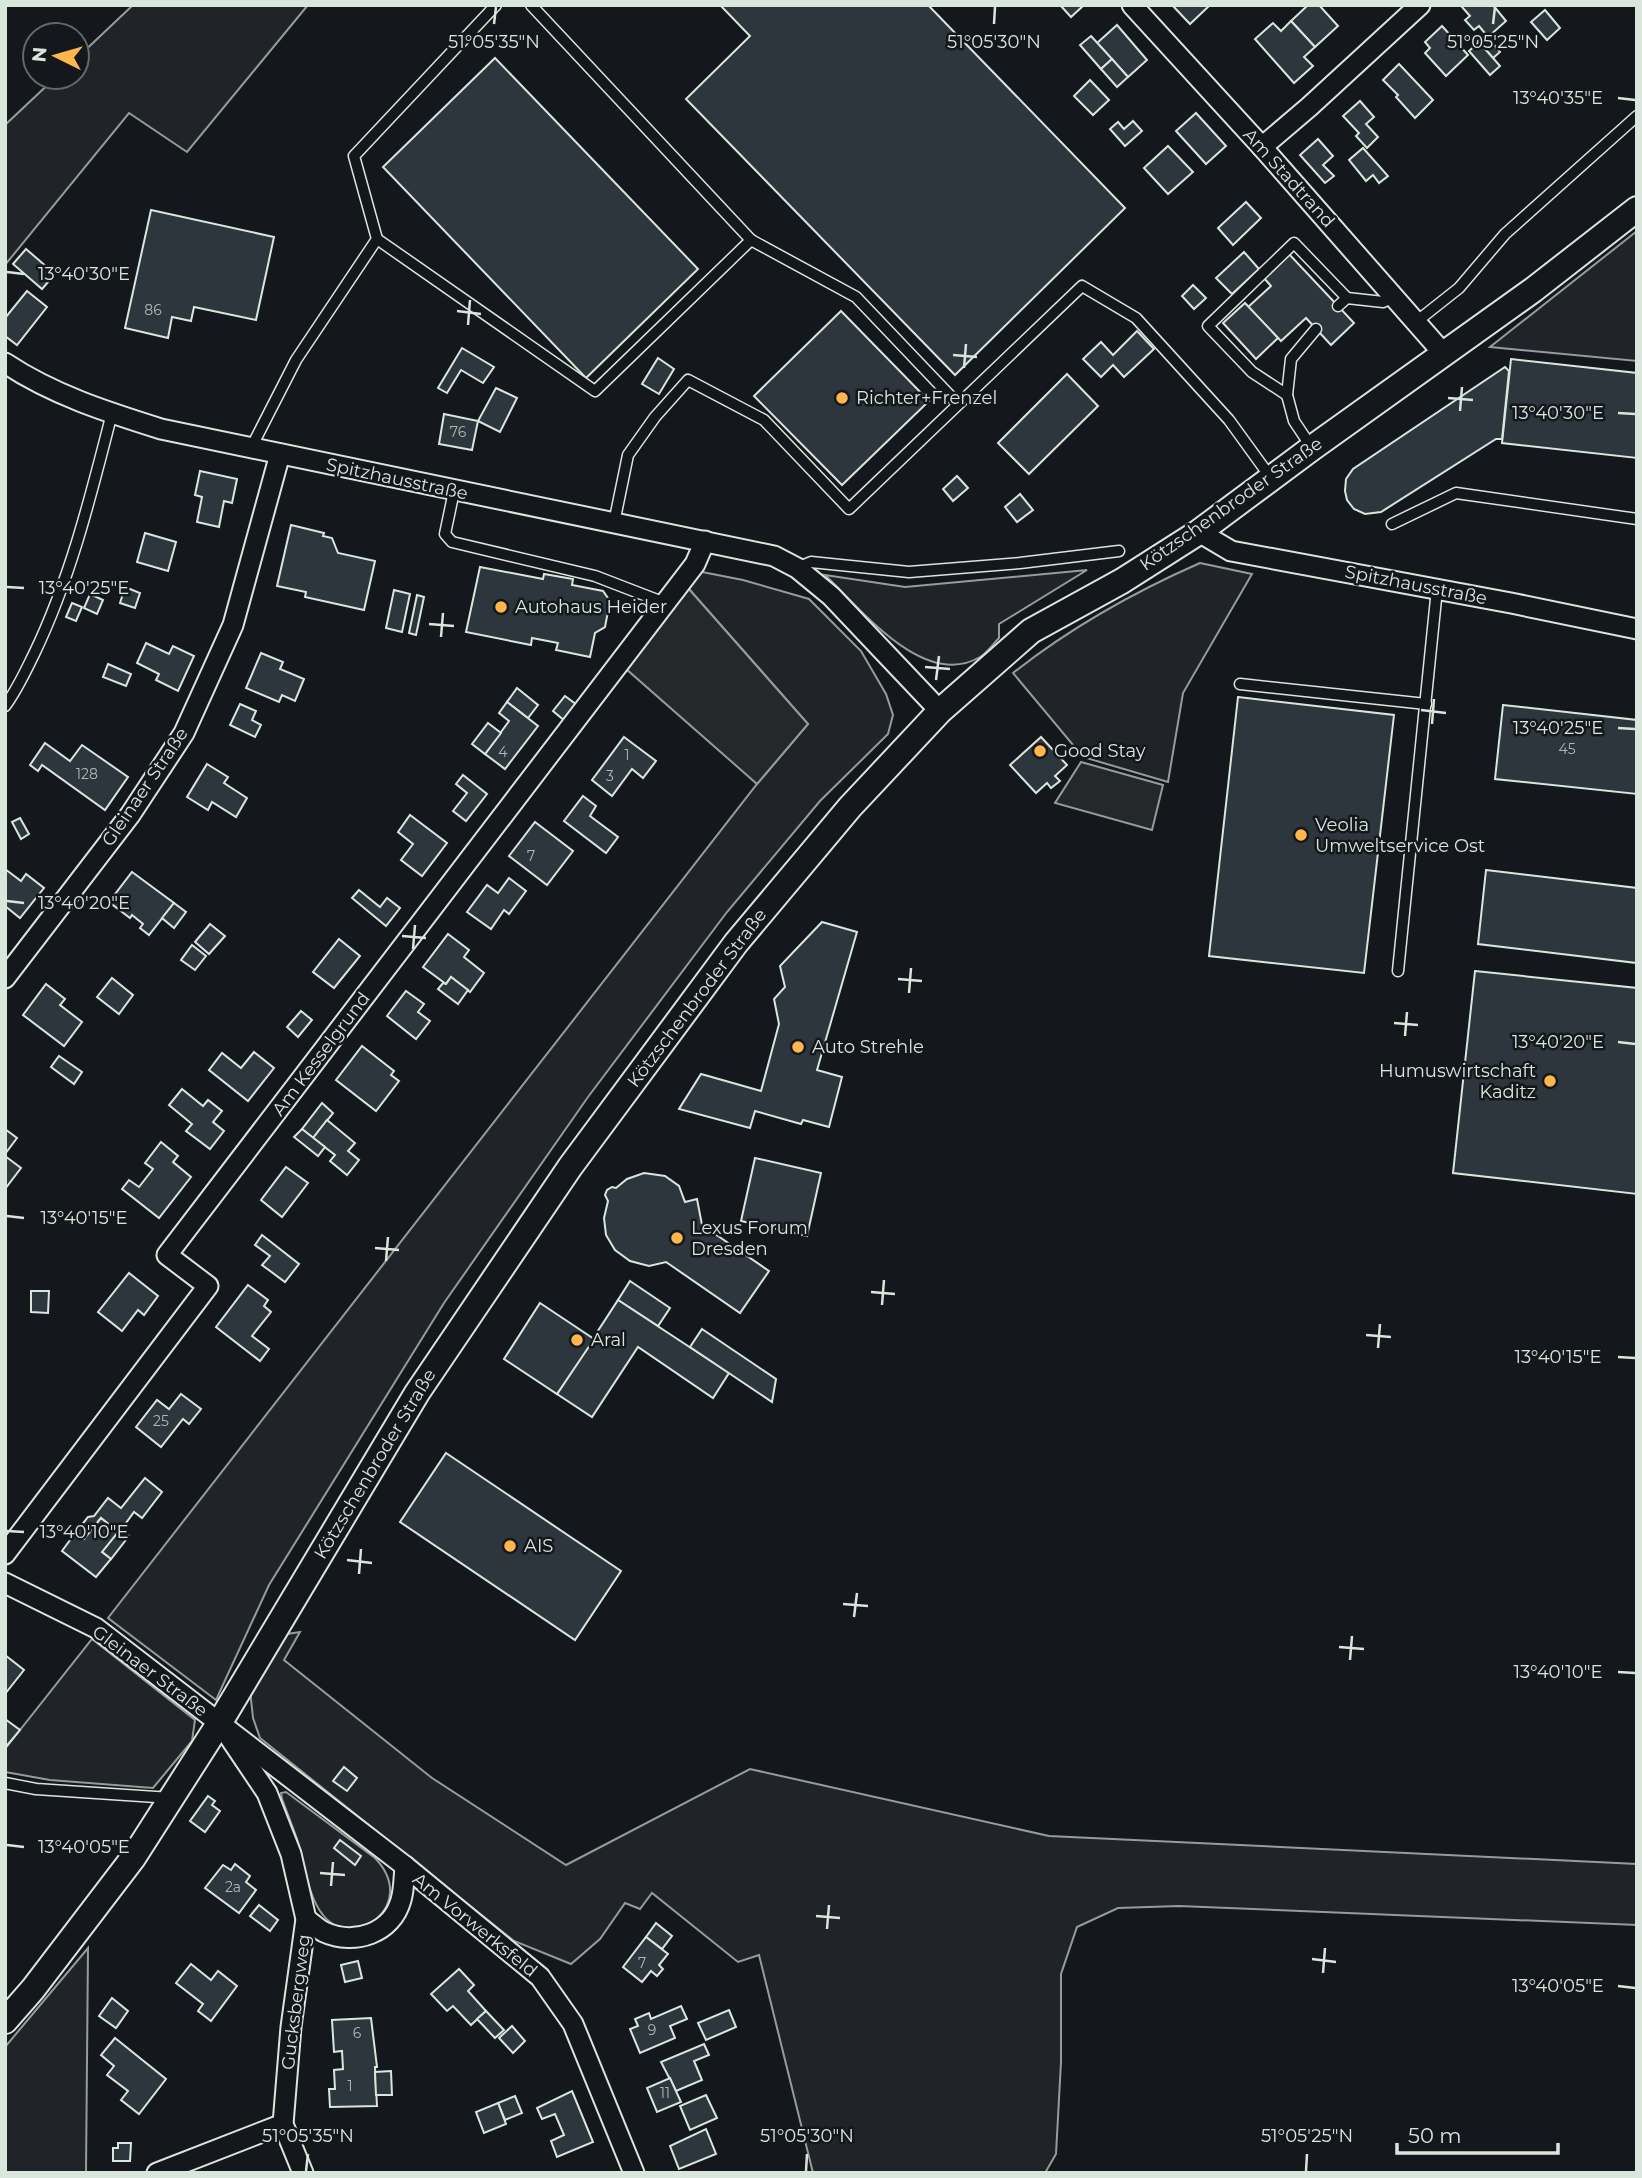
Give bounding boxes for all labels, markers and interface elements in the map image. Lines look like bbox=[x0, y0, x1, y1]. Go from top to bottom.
north arrow bbox=[21, 21, 91, 91]
text: 51°05'35"N bbox=[448, 31, 540, 53]
text: 51°05'30"N bbox=[947, 31, 1041, 53]
text: 51°05'25"N bbox=[1447, 31, 1539, 53]
text: N bbox=[27, 46, 52, 63]
text: 13°40'35"E bbox=[1513, 87, 1603, 109]
street label: Am Stadtrand bbox=[1239, 124, 1339, 232]
text: 13°40'30"E bbox=[38, 263, 130, 285]
house number: 86 bbox=[144, 301, 162, 319]
place label: Richter+Frenzel bbox=[856, 387, 997, 409]
marker: Richter+Frenzel bbox=[834, 390, 850, 406]
text: 13°40'30"E bbox=[1512, 402, 1604, 424]
house number: 76 bbox=[450, 423, 467, 441]
street label: Kötzschenbroder Straße bbox=[1135, 432, 1327, 576]
street label: Spitzhausstraße bbox=[324, 453, 470, 505]
street label: Spitzhausstraße bbox=[1343, 560, 1489, 610]
text: 13°40'25"E bbox=[39, 577, 129, 599]
place label: Autohaus Heider bbox=[515, 596, 667, 618]
marker: Autohaus Heider bbox=[493, 599, 509, 615]
text: 13°40'25"E bbox=[1513, 717, 1603, 739]
street label: Gleinaer Straße bbox=[97, 723, 193, 851]
place label: Good Stay bbox=[1054, 740, 1146, 762]
house number: 45 bbox=[1558, 740, 1576, 758]
house number: 4 bbox=[498, 743, 508, 761]
marker: Good Stay bbox=[1032, 743, 1048, 759]
house number: 1 bbox=[624, 746, 630, 764]
house number: 128 bbox=[76, 765, 98, 783]
house number: 3 bbox=[606, 767, 614, 785]
place label: Veolia Umweltservice Ost bbox=[1315, 814, 1485, 857]
marker: Veolia Umweltservice Ost bbox=[1293, 827, 1309, 843]
house number: 7 bbox=[527, 847, 535, 865]
text: 13°40'20"E bbox=[38, 892, 130, 914]
street label: Kötzschenbroder Straße bbox=[623, 904, 771, 1092]
street label: Am Kesselgrund bbox=[267, 988, 375, 1120]
text: 13°40'20"E bbox=[1512, 1031, 1604, 1053]
place label: Auto Strehle bbox=[812, 1036, 924, 1058]
marker: Auto Strehle bbox=[790, 1039, 806, 1055]
place label: Humuswirtschaft Kaditz bbox=[1379, 1060, 1536, 1103]
marker: Humuswirtschaft Kaditz bbox=[1542, 1073, 1558, 1089]
text: 13°40'15"E bbox=[40, 1207, 128, 1229]
place label: Lexus Forum Dresden bbox=[691, 1217, 808, 1260]
marker: Lexus Forum Dresden bbox=[669, 1230, 685, 1246]
place label: Aral bbox=[591, 1329, 626, 1351]
marker: Aral bbox=[569, 1332, 585, 1348]
text: 13°40'15"E bbox=[1514, 1346, 1602, 1368]
street label: Kötzschenbroder Straße bbox=[309, 1365, 441, 1563]
house number: 25 bbox=[153, 1412, 169, 1430]
text: 13°40'10"E bbox=[40, 1521, 128, 1543]
place label: AIS bbox=[524, 1535, 553, 1557]
marker: AIS bbox=[502, 1538, 518, 1554]
street label: Gleinaer Straße bbox=[88, 1621, 212, 1722]
text: 13°40'10"E bbox=[1514, 1661, 1602, 1683]
text: 13°40'05"E bbox=[38, 1836, 130, 1858]
street label: Am Vorwerksfeld bbox=[408, 1868, 542, 1982]
house number: 2a bbox=[225, 1878, 241, 1896]
street label: Gucksbergweg bbox=[277, 1933, 315, 2071]
house number: 7 bbox=[638, 1954, 646, 1972]
text: 13°40'05"E bbox=[1512, 1975, 1604, 1997]
house number: 9 bbox=[648, 2021, 656, 2039]
house number: 6 bbox=[353, 2024, 362, 2042]
house number: 1 bbox=[347, 2077, 353, 2095]
house number: 11 bbox=[660, 2084, 670, 2102]
scale bar bbox=[1397, 2112, 1558, 2156]
text: 50 m bbox=[1408, 2123, 1462, 2148]
text: 51°05'35"N bbox=[262, 2125, 354, 2147]
text: 51°05'30"N bbox=[760, 2125, 854, 2147]
text: 51°05'25"N bbox=[1261, 2125, 1353, 2147]

